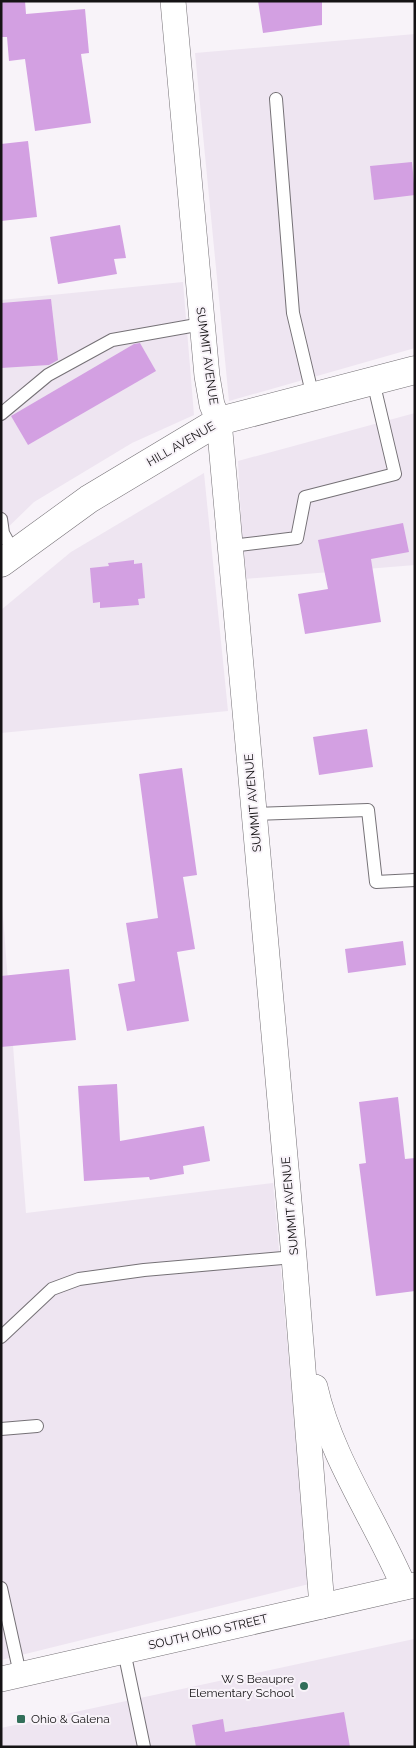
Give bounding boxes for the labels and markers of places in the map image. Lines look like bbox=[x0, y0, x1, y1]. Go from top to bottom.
place label: W S Beaupre Elementary School bbox=[189, 1672, 295, 1700]
marker: W S Beaupre Elementary School bbox=[298, 1680, 310, 1692]
place label: Ohio & Galena bbox=[31, 1712, 110, 1726]
marker: Ohio & Galena bbox=[15, 1713, 27, 1725]

